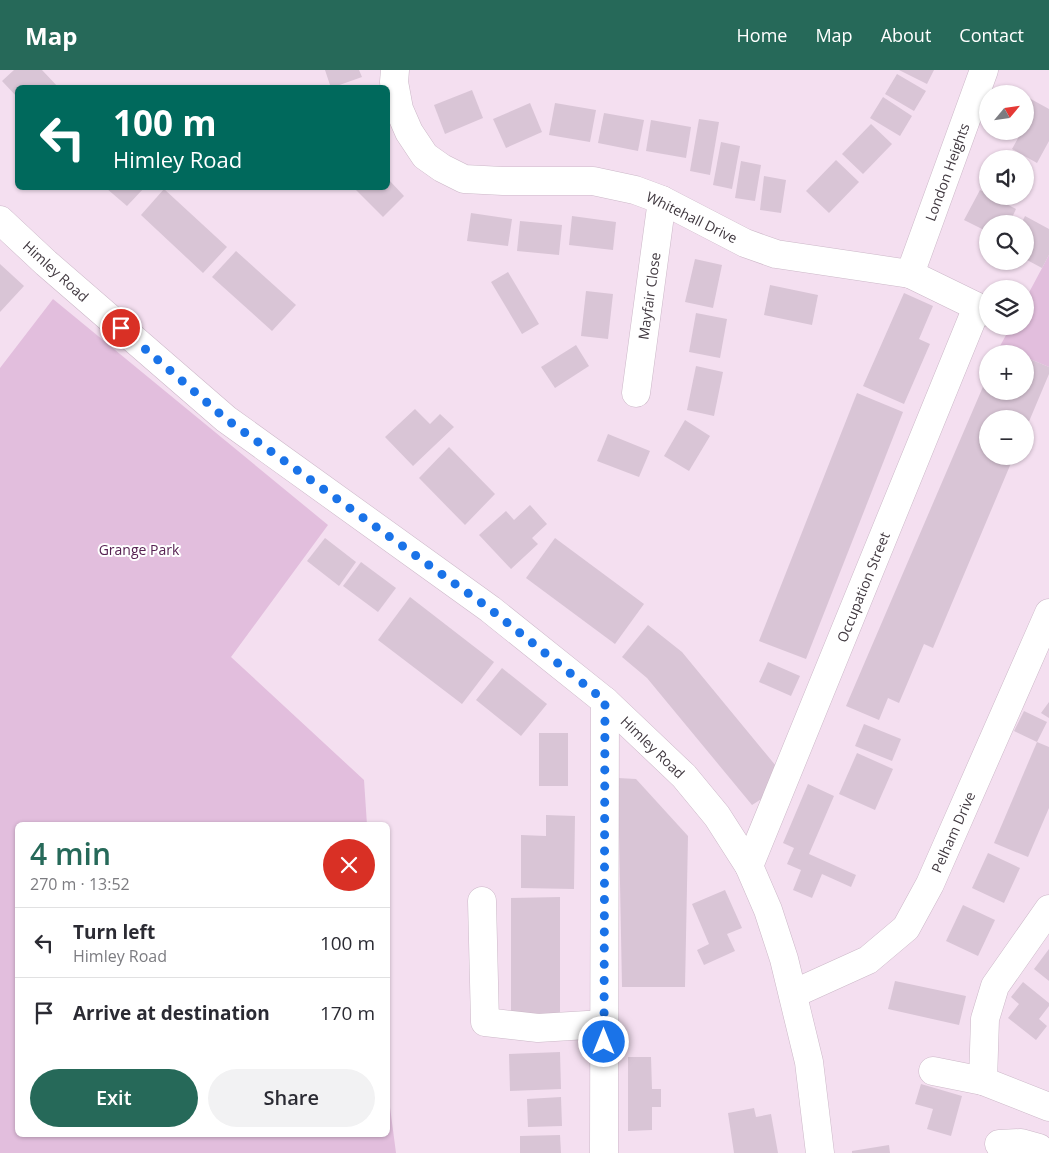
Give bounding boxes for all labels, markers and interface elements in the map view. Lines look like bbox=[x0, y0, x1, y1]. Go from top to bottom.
text: Map bbox=[25, 19, 77, 52]
text: Home bbox=[737, 23, 787, 47]
text: Map bbox=[815, 23, 853, 47]
text: About bbox=[881, 23, 931, 47]
text: Contact bbox=[959, 23, 1024, 47]
north arrow bbox=[979, 85, 1034, 140]
map controls bbox=[979, 85, 1034, 465]
text: 100 m bbox=[113, 99, 217, 146]
icon: left bbox=[30, 105, 95, 170]
street label: London Heights bbox=[920, 120, 974, 224]
text: Himley Road bbox=[113, 144, 242, 174]
button: sound bbox=[979, 150, 1034, 205]
street label: Whitehall Drive bbox=[643, 187, 741, 247]
button: search bbox=[979, 215, 1034, 270]
street label: Himley Road bbox=[19, 236, 93, 306]
street label: Mayfair Close bbox=[633, 251, 665, 341]
button: layers bbox=[979, 280, 1034, 335]
pin bbox=[100, 307, 142, 349]
icon: arrive bbox=[107, 314, 135, 342]
button: + bbox=[979, 345, 1034, 400]
button: − bbox=[979, 410, 1034, 465]
street label: Occupation Street bbox=[832, 529, 894, 645]
park label: Grange Park bbox=[99, 540, 180, 559]
street label: Himley Road bbox=[617, 712, 689, 782]
street label: Pelham Drive bbox=[927, 788, 979, 876]
text: 4 min bbox=[30, 833, 111, 874]
button: close bbox=[323, 839, 375, 891]
text: 270 m · 13:52 bbox=[30, 873, 130, 895]
text: Turn left bbox=[73, 919, 155, 945]
icon: left bbox=[30, 929, 58, 957]
text: 100 m bbox=[320, 930, 375, 956]
text: Himley Road bbox=[73, 945, 167, 967]
icon: arrive bbox=[30, 999, 58, 1027]
text: Arrive at destination bbox=[73, 1000, 270, 1026]
text: 170 m bbox=[320, 1000, 375, 1026]
position arrow bbox=[577, 1015, 629, 1067]
button: Exit bbox=[30, 1069, 198, 1127]
button: Share bbox=[208, 1069, 375, 1127]

